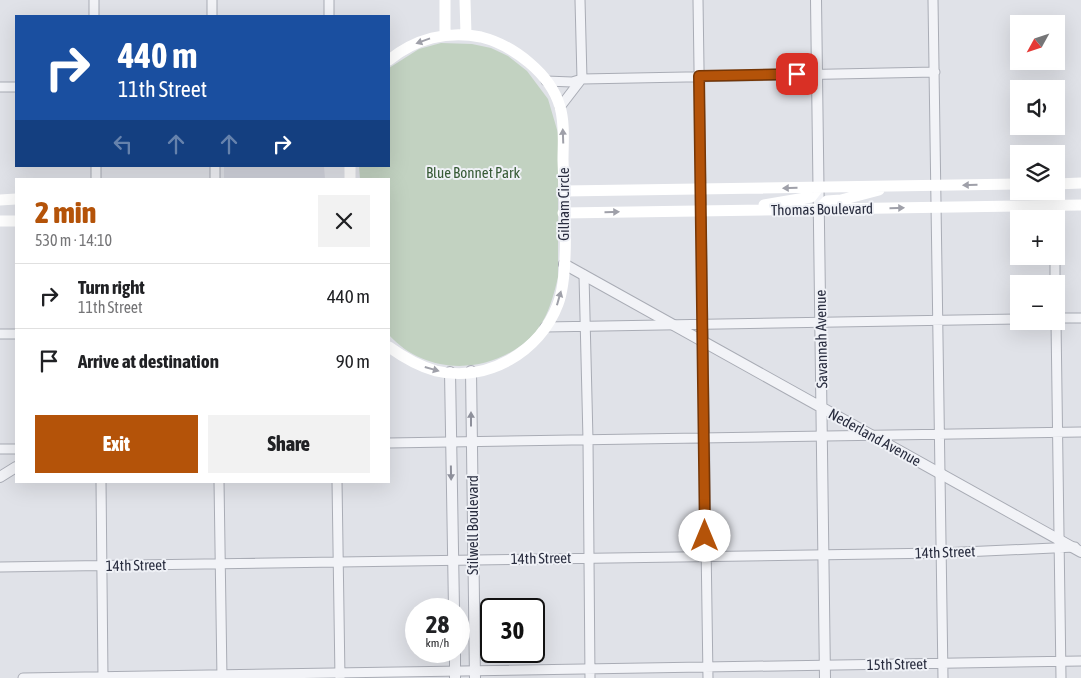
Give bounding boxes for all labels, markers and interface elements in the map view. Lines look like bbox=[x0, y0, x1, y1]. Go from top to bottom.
north arrow bbox=[1010, 15, 1065, 70]
map controls bbox=[1010, 15, 1065, 330]
icon: right bbox=[35, 35, 100, 100]
text: 440 m bbox=[118, 35, 197, 75]
one-way arrow bbox=[415, 37, 430, 45]
pin bbox=[776, 53, 818, 95]
icon: arrive bbox=[783, 60, 811, 88]
text: 11th Street bbox=[118, 76, 207, 102]
button: sound bbox=[1010, 80, 1065, 135]
one-way arrow bbox=[558, 127, 566, 143]
icon: left bbox=[109, 130, 137, 158]
icon: ahead bbox=[162, 130, 190, 158]
icon: ahead bbox=[215, 130, 243, 158]
icon: right bbox=[268, 130, 296, 158]
button: layers bbox=[1010, 145, 1065, 200]
park label: Blue Bonnet Park bbox=[426, 164, 520, 181]
street label: Gilham Circle bbox=[555, 167, 572, 241]
one-way arrow bbox=[962, 181, 978, 189]
one-way arrow bbox=[782, 184, 798, 192]
text: 2 min bbox=[35, 195, 96, 229]
button: close bbox=[318, 195, 370, 247]
street label: Thomas Boulevard bbox=[771, 200, 873, 218]
one-way arrow bbox=[889, 204, 905, 212]
one-way arrow bbox=[604, 208, 620, 216]
button: + bbox=[1010, 210, 1065, 265]
text: 530 m · 14:10 bbox=[35, 231, 112, 249]
button: − bbox=[1010, 275, 1065, 330]
text: Turn right bbox=[78, 276, 145, 298]
icon: right bbox=[35, 282, 63, 310]
text: 440 m bbox=[327, 285, 370, 307]
street label: Savannah Avenue bbox=[812, 289, 830, 388]
one-way arrow bbox=[556, 290, 564, 305]
text: 11th Street bbox=[78, 298, 143, 316]
icon: arrive bbox=[35, 347, 63, 375]
text: Arrive at destination bbox=[78, 350, 219, 372]
text: 90 m bbox=[336, 350, 370, 372]
one-way arrow bbox=[424, 365, 439, 373]
street label: Nederland Avenue bbox=[826, 405, 924, 469]
one-way arrow bbox=[467, 411, 475, 427]
button: Exit bbox=[35, 415, 198, 473]
button: Share bbox=[208, 415, 370, 473]
one-way arrow bbox=[448, 466, 456, 482]
street label: Stilwell Boulevard bbox=[464, 475, 481, 575]
position arrow bbox=[678, 509, 730, 561]
street label: 14th Street bbox=[914, 542, 976, 562]
street label: 14th Street bbox=[511, 549, 571, 567]
street label: 14th Street bbox=[106, 556, 166, 574]
speed limit sign: 30 bbox=[480, 598, 545, 663]
text: 28 bbox=[426, 610, 449, 638]
text: km/h bbox=[426, 636, 449, 650]
street label: 15th Street bbox=[867, 655, 927, 673]

